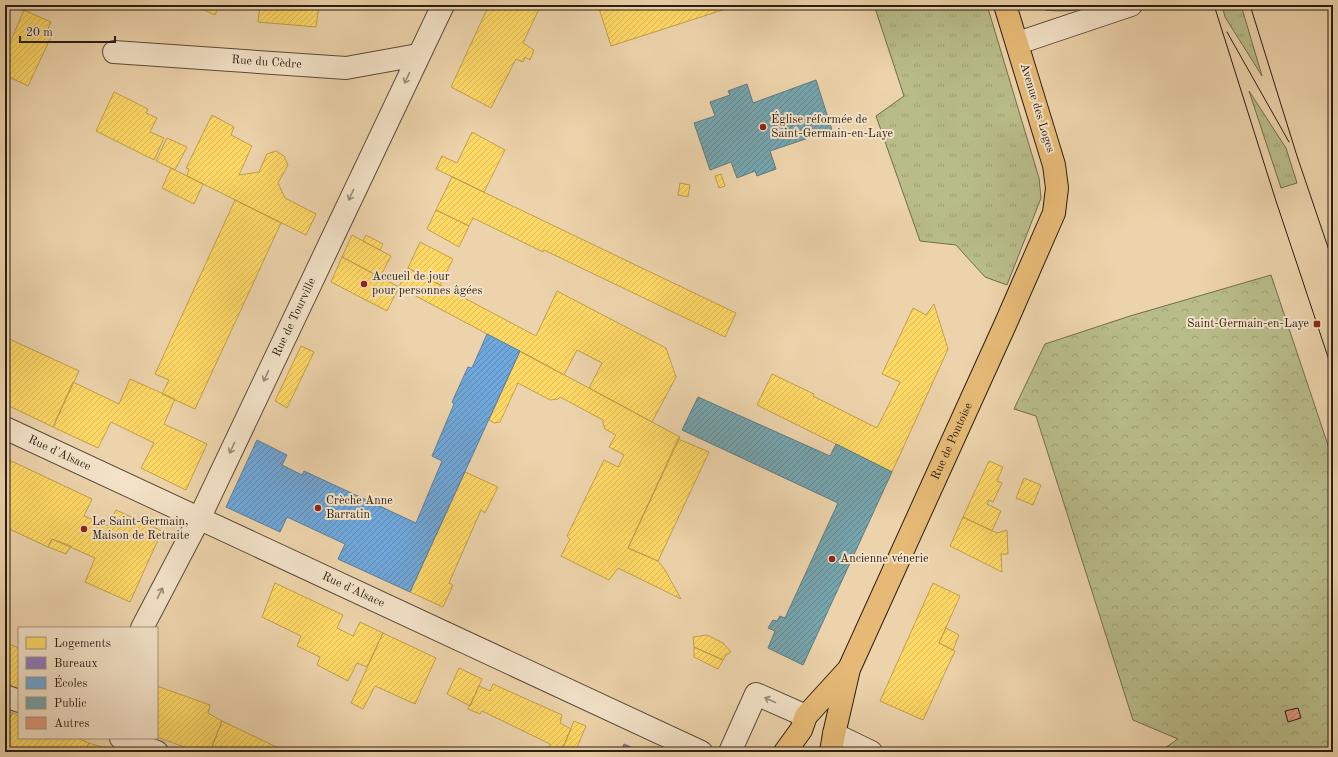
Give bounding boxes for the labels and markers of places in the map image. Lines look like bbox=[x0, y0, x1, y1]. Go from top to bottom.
place label: Église réformée de Saint-Germain-en-Laye bbox=[771, 111, 893, 140]
marker: Église réformée de Saint-Germain-en-Laye bbox=[758, 122, 768, 132]
place label: Accueil de jour pour personnes âgées bbox=[372, 271, 482, 297]
marker: Accueil de jour pour personnes âgées bbox=[359, 279, 369, 289]
place label: Saint-Germain-en-Laye bbox=[1187, 318, 1309, 330]
marker: Saint-Germain-en-Laye bbox=[1312, 319, 1322, 329]
place label: Crèche Anne Barratin bbox=[326, 495, 393, 521]
marker: Crèche Anne Barratin bbox=[313, 503, 323, 513]
place label: Le Saint-Germain, Maison de Retraite bbox=[92, 516, 190, 542]
marker: Le Saint-Germain, Maison de Retraite bbox=[79, 524, 89, 534]
place label: Ancienne vénerie bbox=[840, 553, 929, 565]
marker: Ancienne vénerie bbox=[827, 554, 837, 564]

